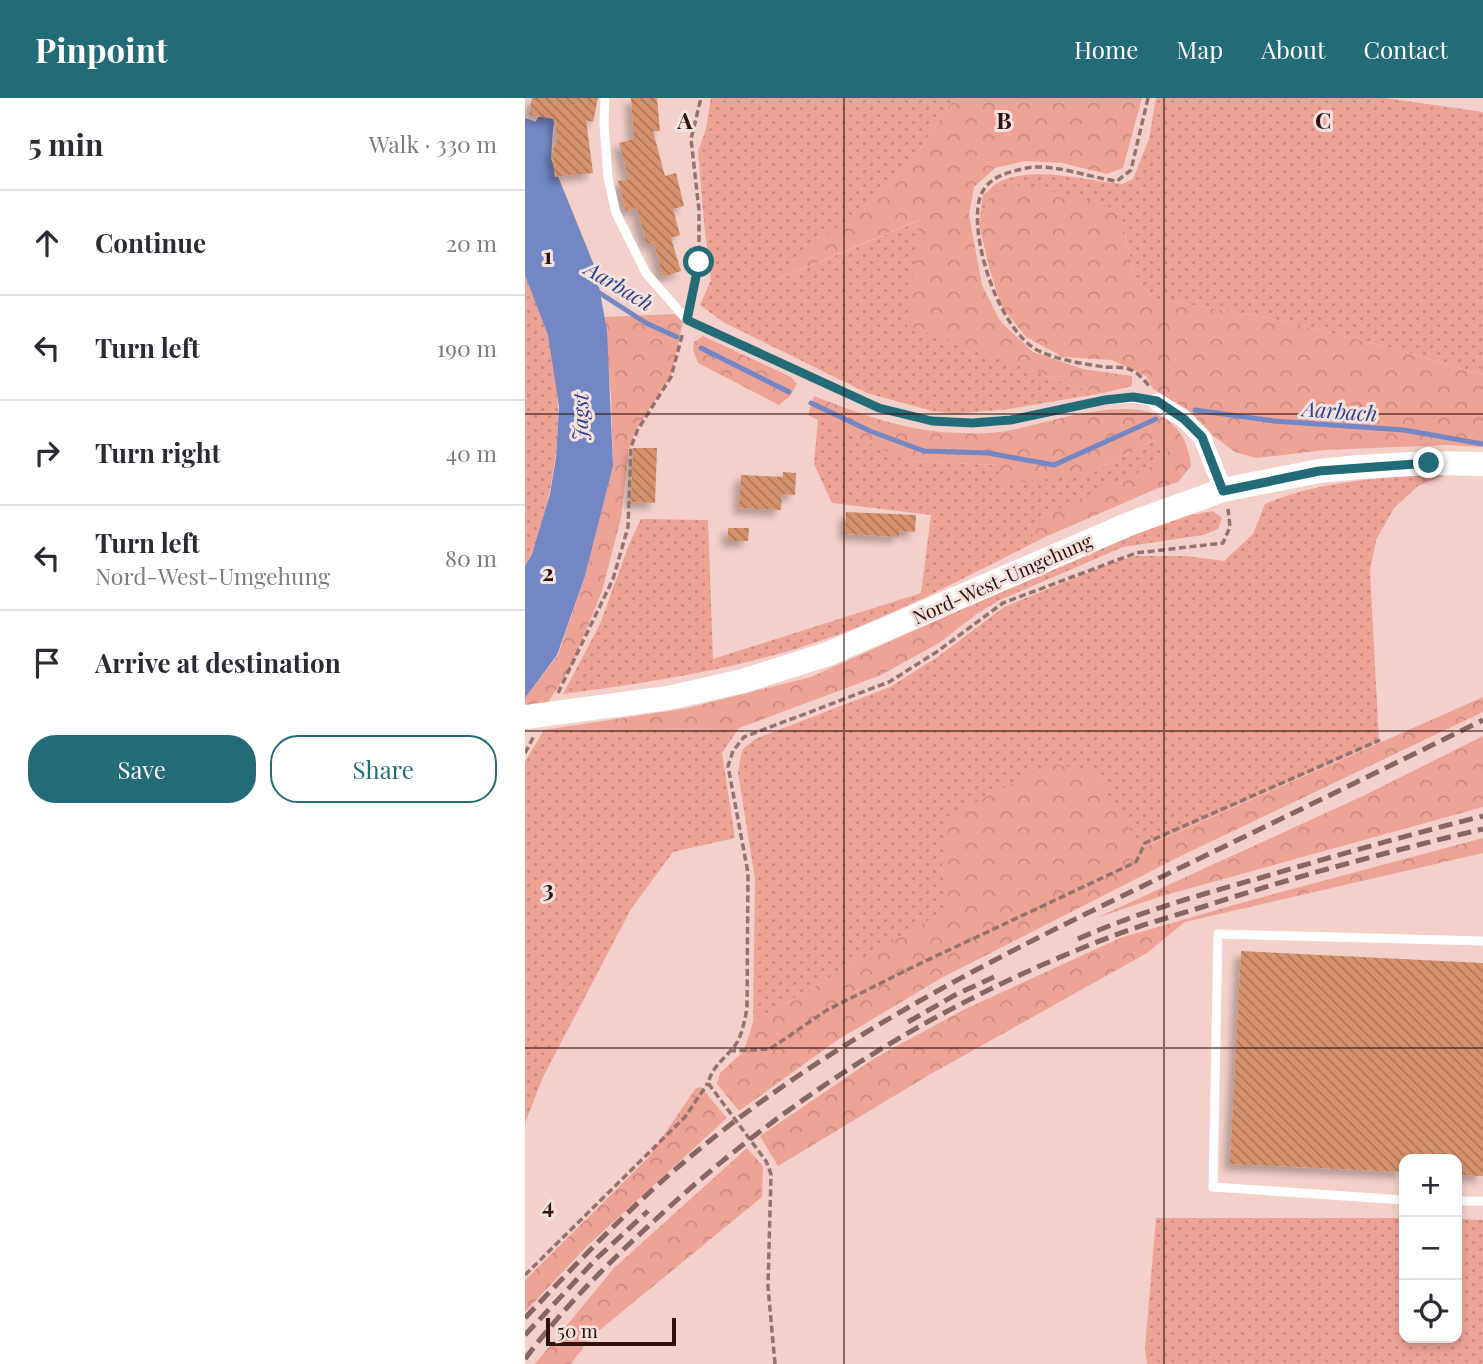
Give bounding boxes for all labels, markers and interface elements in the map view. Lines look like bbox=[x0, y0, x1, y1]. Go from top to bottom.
text: Pinpoint bbox=[35, 27, 168, 71]
text: Home bbox=[1074, 33, 1138, 65]
text: Map bbox=[1176, 33, 1223, 65]
text: About bbox=[1261, 33, 1325, 65]
text: Contact bbox=[1363, 33, 1448, 65]
text: A bbox=[676, 104, 693, 135]
text: B bbox=[996, 104, 1012, 135]
text: C bbox=[1315, 104, 1331, 135]
text: 5 min bbox=[28, 124, 103, 164]
text: Walk · 330 m bbox=[369, 128, 497, 159]
icon: ahead bbox=[28, 224, 66, 262]
text: Continue bbox=[95, 225, 206, 260]
text: 20 m bbox=[446, 227, 497, 258]
text: 1 bbox=[544, 239, 553, 270]
route start bbox=[683, 246, 714, 277]
water label: Aarbach bbox=[579, 253, 659, 316]
icon: left bbox=[28, 329, 66, 367]
text: Turn left bbox=[95, 330, 200, 365]
text: 190 m bbox=[437, 332, 497, 363]
water label: Jagst bbox=[565, 392, 593, 441]
water label: Aarbach bbox=[1300, 393, 1378, 427]
icon: right bbox=[28, 434, 66, 472]
text: Turn right bbox=[95, 435, 221, 470]
text: 40 m bbox=[446, 437, 497, 468]
route end bbox=[1413, 447, 1444, 478]
text: Turn left bbox=[95, 525, 200, 560]
street label: Nord-West-Umgehung bbox=[908, 527, 1096, 629]
icon: left bbox=[28, 539, 66, 577]
text: 80 m bbox=[445, 542, 497, 573]
text: 2 bbox=[542, 556, 554, 587]
text: Nord-West-Umgehung bbox=[95, 560, 330, 591]
icon: arrive bbox=[28, 644, 66, 682]
text: Arrive at destination bbox=[95, 645, 341, 680]
button: Save bbox=[28, 735, 256, 803]
button: Share bbox=[270, 735, 497, 803]
text: 3 bbox=[542, 872, 554, 903]
map controls bbox=[1399, 1154, 1462, 1343]
button: + bbox=[1399, 1154, 1462, 1217]
text: 4 bbox=[542, 1189, 554, 1220]
button: − bbox=[1399, 1217, 1462, 1280]
button: locate bbox=[1399, 1280, 1462, 1343]
scale bar bbox=[546, 1315, 675, 1347]
text: 50 m bbox=[557, 1317, 598, 1343]

